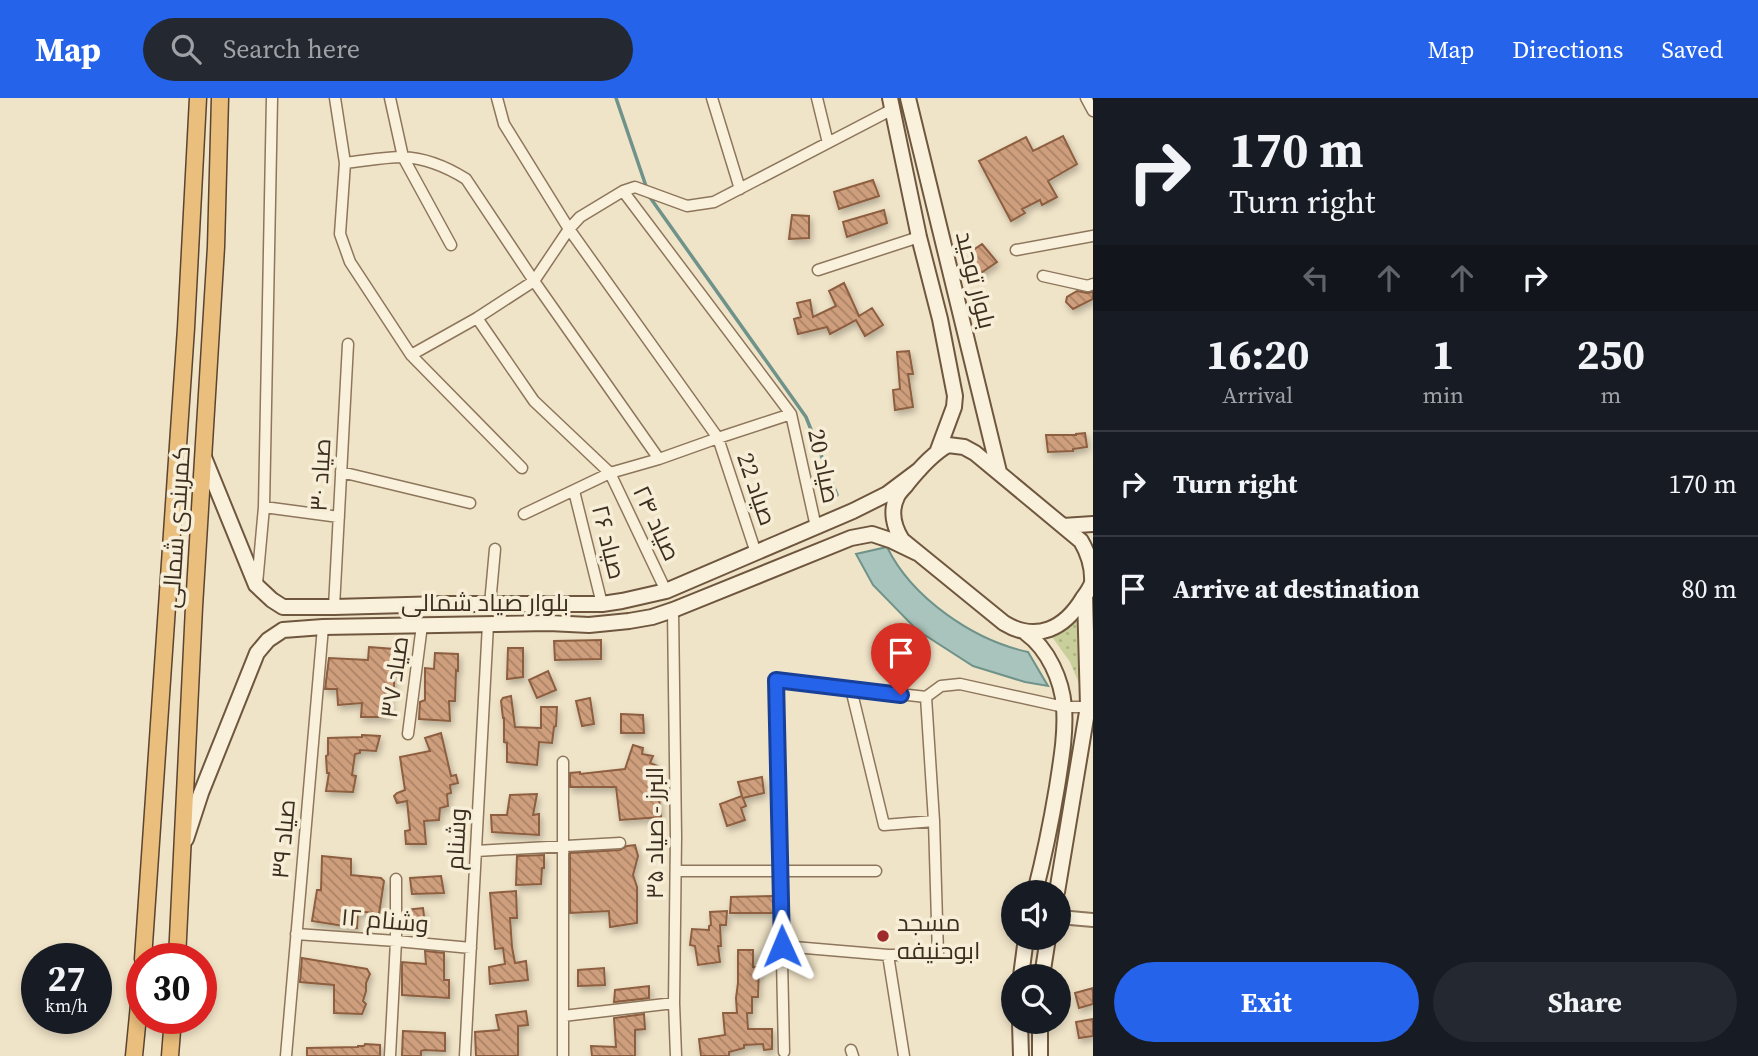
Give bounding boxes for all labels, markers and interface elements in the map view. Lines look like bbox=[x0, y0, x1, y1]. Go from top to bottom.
search box bbox=[143, 18, 633, 81]
text: Map bbox=[35, 27, 101, 72]
icon: search bbox=[167, 30, 205, 68]
text: Search here bbox=[223, 31, 360, 67]
text: Map bbox=[1427, 33, 1474, 66]
text: Directions bbox=[1512, 33, 1623, 66]
text: Saved bbox=[1661, 33, 1723, 66]
text: 170 m bbox=[1229, 116, 1364, 183]
icon: right bbox=[1114, 126, 1205, 217]
text: Turn right bbox=[1229, 180, 1375, 224]
street label: بلوار توحید bbox=[948, 228, 1004, 332]
icon: left bbox=[1297, 259, 1335, 297]
icon: ahead bbox=[1370, 259, 1408, 297]
icon: ahead bbox=[1443, 259, 1481, 297]
icon: right bbox=[1516, 259, 1554, 297]
text: 16:20 bbox=[1206, 325, 1310, 383]
text: 1 bbox=[1432, 325, 1455, 383]
text: 250 bbox=[1577, 325, 1645, 383]
text: Arrival bbox=[1222, 379, 1293, 411]
text: min bbox=[1422, 379, 1464, 411]
text: m bbox=[1601, 379, 1621, 411]
street label: صیاد 20 bbox=[800, 426, 848, 506]
street label: صیاد ۳۰ bbox=[302, 438, 338, 512]
street label: کمربندی شمالی bbox=[154, 445, 198, 609]
street label: صیاد 22 bbox=[729, 448, 785, 530]
icon: right bbox=[1114, 465, 1152, 503]
text: Turn right bbox=[1173, 466, 1297, 502]
text: 170 m bbox=[1669, 466, 1737, 502]
street label: صیاد ۲۴ bbox=[625, 480, 689, 566]
street label: صیاد ۲۶ bbox=[584, 502, 634, 582]
icon: arrive bbox=[1114, 570, 1152, 608]
text: Arrive at destination bbox=[1173, 571, 1420, 607]
text: 80 m bbox=[1682, 571, 1737, 607]
street label: بلوار صیاد شمالی bbox=[401, 586, 569, 619]
pin bbox=[871, 623, 931, 695]
street label: صیاد ۳۷ bbox=[372, 634, 416, 720]
icon: arrive bbox=[882, 634, 920, 672]
street label: البرز - صیاد ۳۵ bbox=[638, 767, 671, 899]
street label: صیاد ۳۹ bbox=[263, 798, 303, 880]
street label: وشنام bbox=[438, 807, 474, 871]
map controls bbox=[1001, 880, 1071, 1034]
button: sound bbox=[1001, 880, 1071, 950]
street label: وشنام ۱۲ bbox=[340, 900, 430, 940]
place label: مسجد ابوحنیفه bbox=[897, 906, 980, 967]
position arrow bbox=[745, 909, 819, 983]
marker: مسجد ابوحنیفه bbox=[875, 928, 891, 944]
speed limit sign: 30 bbox=[126, 943, 217, 1034]
text: 27 bbox=[48, 955, 85, 1003]
button: Exit bbox=[1114, 962, 1419, 1042]
button: Share bbox=[1433, 962, 1737, 1042]
button: search bbox=[1001, 964, 1071, 1034]
text: km/h bbox=[45, 993, 88, 1018]

